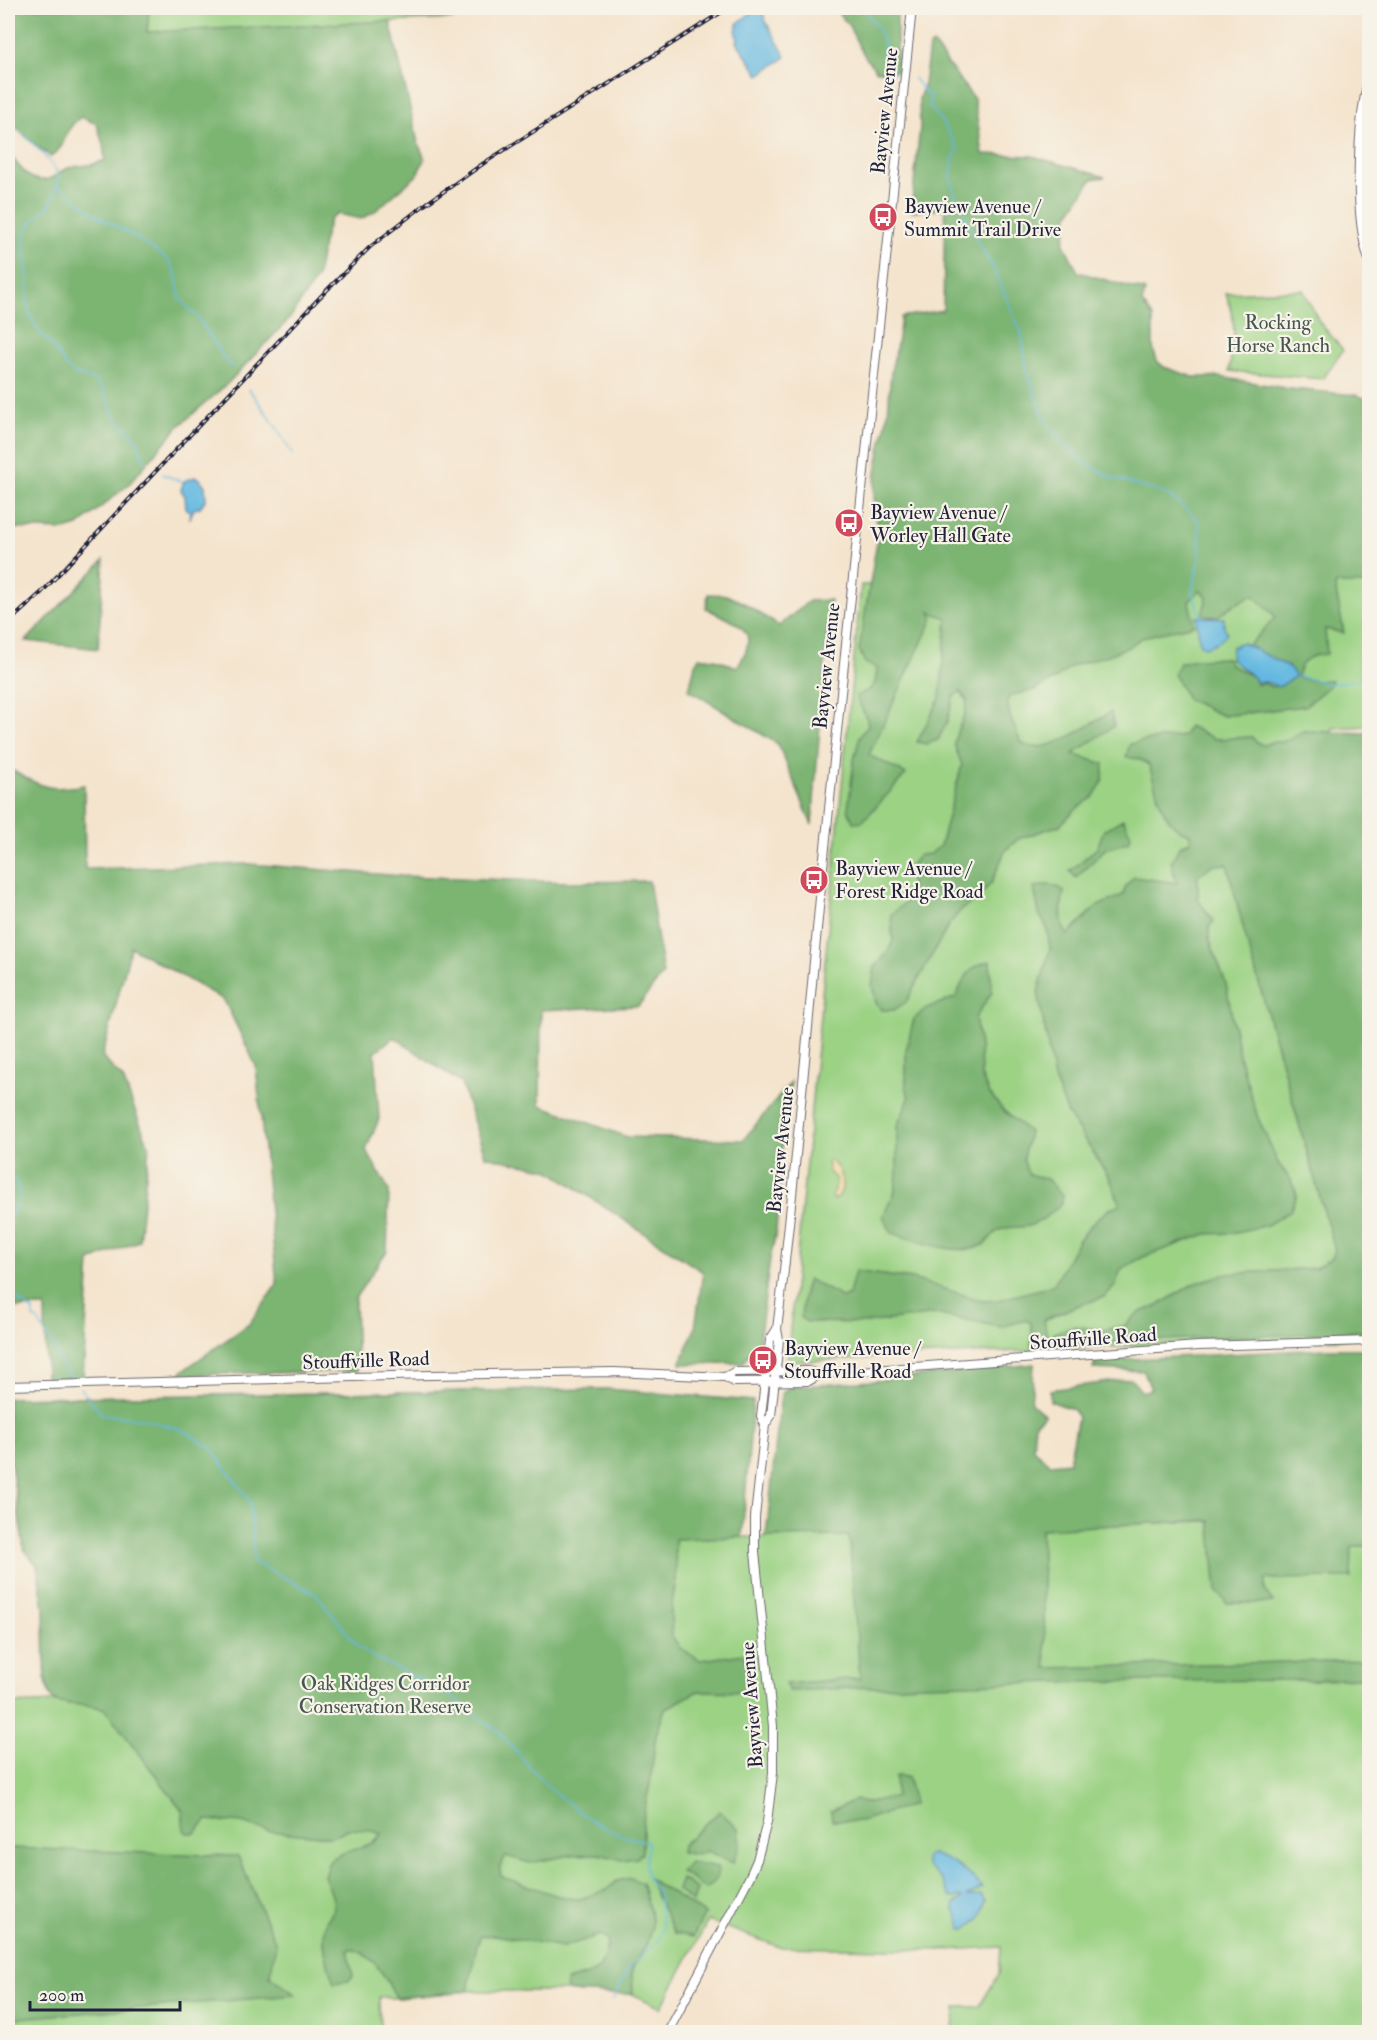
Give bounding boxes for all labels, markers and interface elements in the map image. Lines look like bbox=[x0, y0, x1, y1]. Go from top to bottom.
street label: Bayview Avenue bbox=[865, 47, 904, 175]
place label: Bayview Avenue / Summit Trail Drive bbox=[904, 194, 1061, 242]
bus stop icon: Bayview Avenue / Summit Trail Drive bbox=[867, 201, 899, 233]
park label: Rocking Horse Ranch bbox=[1226, 310, 1330, 358]
place label: Bayview Avenue / Worley Hall Gate bbox=[869, 500, 1011, 548]
bus stop icon: Bayview Avenue / Worley Hall Gate bbox=[833, 507, 865, 539]
street label: Bayview Avenue bbox=[807, 602, 846, 730]
place label: Bayview Avenue / Forest Ridge Road bbox=[835, 856, 984, 904]
bus stop icon: Bayview Avenue / Forest Ridge Road bbox=[798, 864, 830, 896]
street label: Bayview Avenue bbox=[761, 1086, 800, 1214]
street label: Stouffville Road bbox=[1029, 1322, 1158, 1355]
place label: Bayview Avenue / Stouffville Road bbox=[784, 1336, 922, 1384]
bus stop icon: Bayview Avenue / Stouffville Road bbox=[747, 1344, 779, 1376]
street label: Stouffville Road bbox=[302, 1346, 430, 1375]
street label: Bayview Avenue bbox=[735, 1641, 768, 1769]
park label: Oak Ridges Corridor Conservation Reserve bbox=[299, 1671, 471, 1719]
scale bar bbox=[30, 1974, 180, 2012]
text: 200 m bbox=[39, 1984, 84, 2007]

